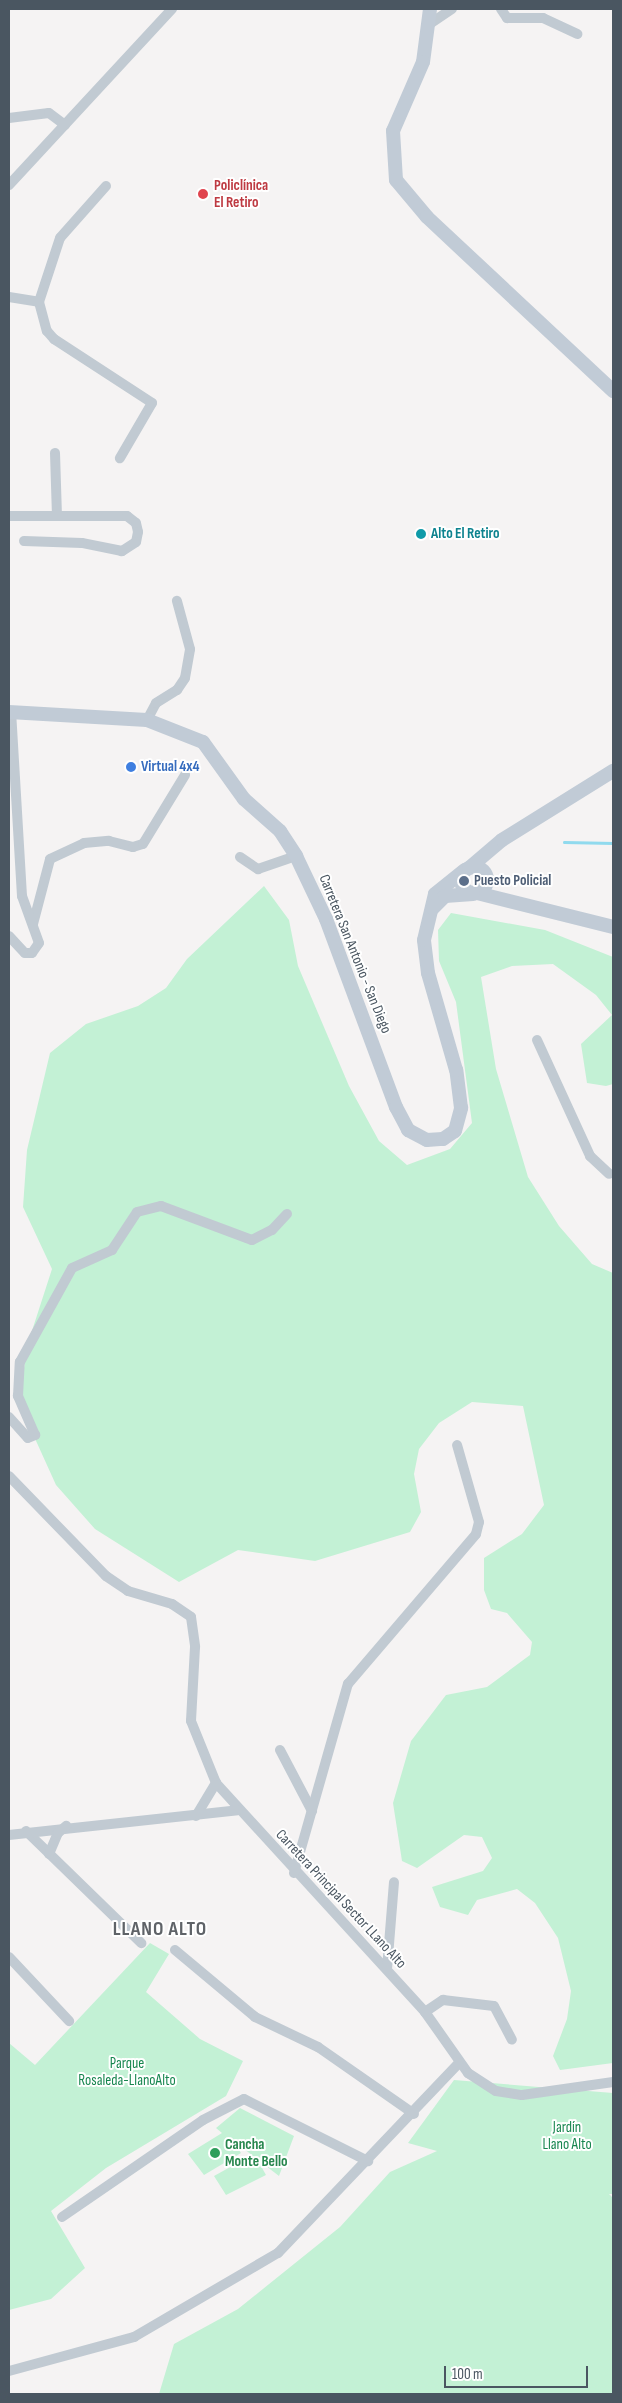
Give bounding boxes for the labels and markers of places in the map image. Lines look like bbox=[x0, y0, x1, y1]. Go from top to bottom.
place label: Policlínica El Retiro bbox=[214, 176, 268, 211]
marker: Policlínica El Retiro bbox=[196, 187, 210, 201]
place label: Alto El Retiro bbox=[431, 525, 500, 543]
marker: Alto El Retiro bbox=[415, 528, 427, 540]
place label: Virtual 4x4 bbox=[141, 758, 199, 776]
marker: Virtual 4x4 bbox=[125, 761, 137, 773]
place label: Puesto Policial bbox=[474, 872, 551, 890]
marker: Puesto Policial bbox=[458, 875, 470, 887]
place label: Cancha Monte Bello bbox=[225, 2135, 288, 2170]
marker: Cancha Monte Bello bbox=[209, 2147, 221, 2159]

